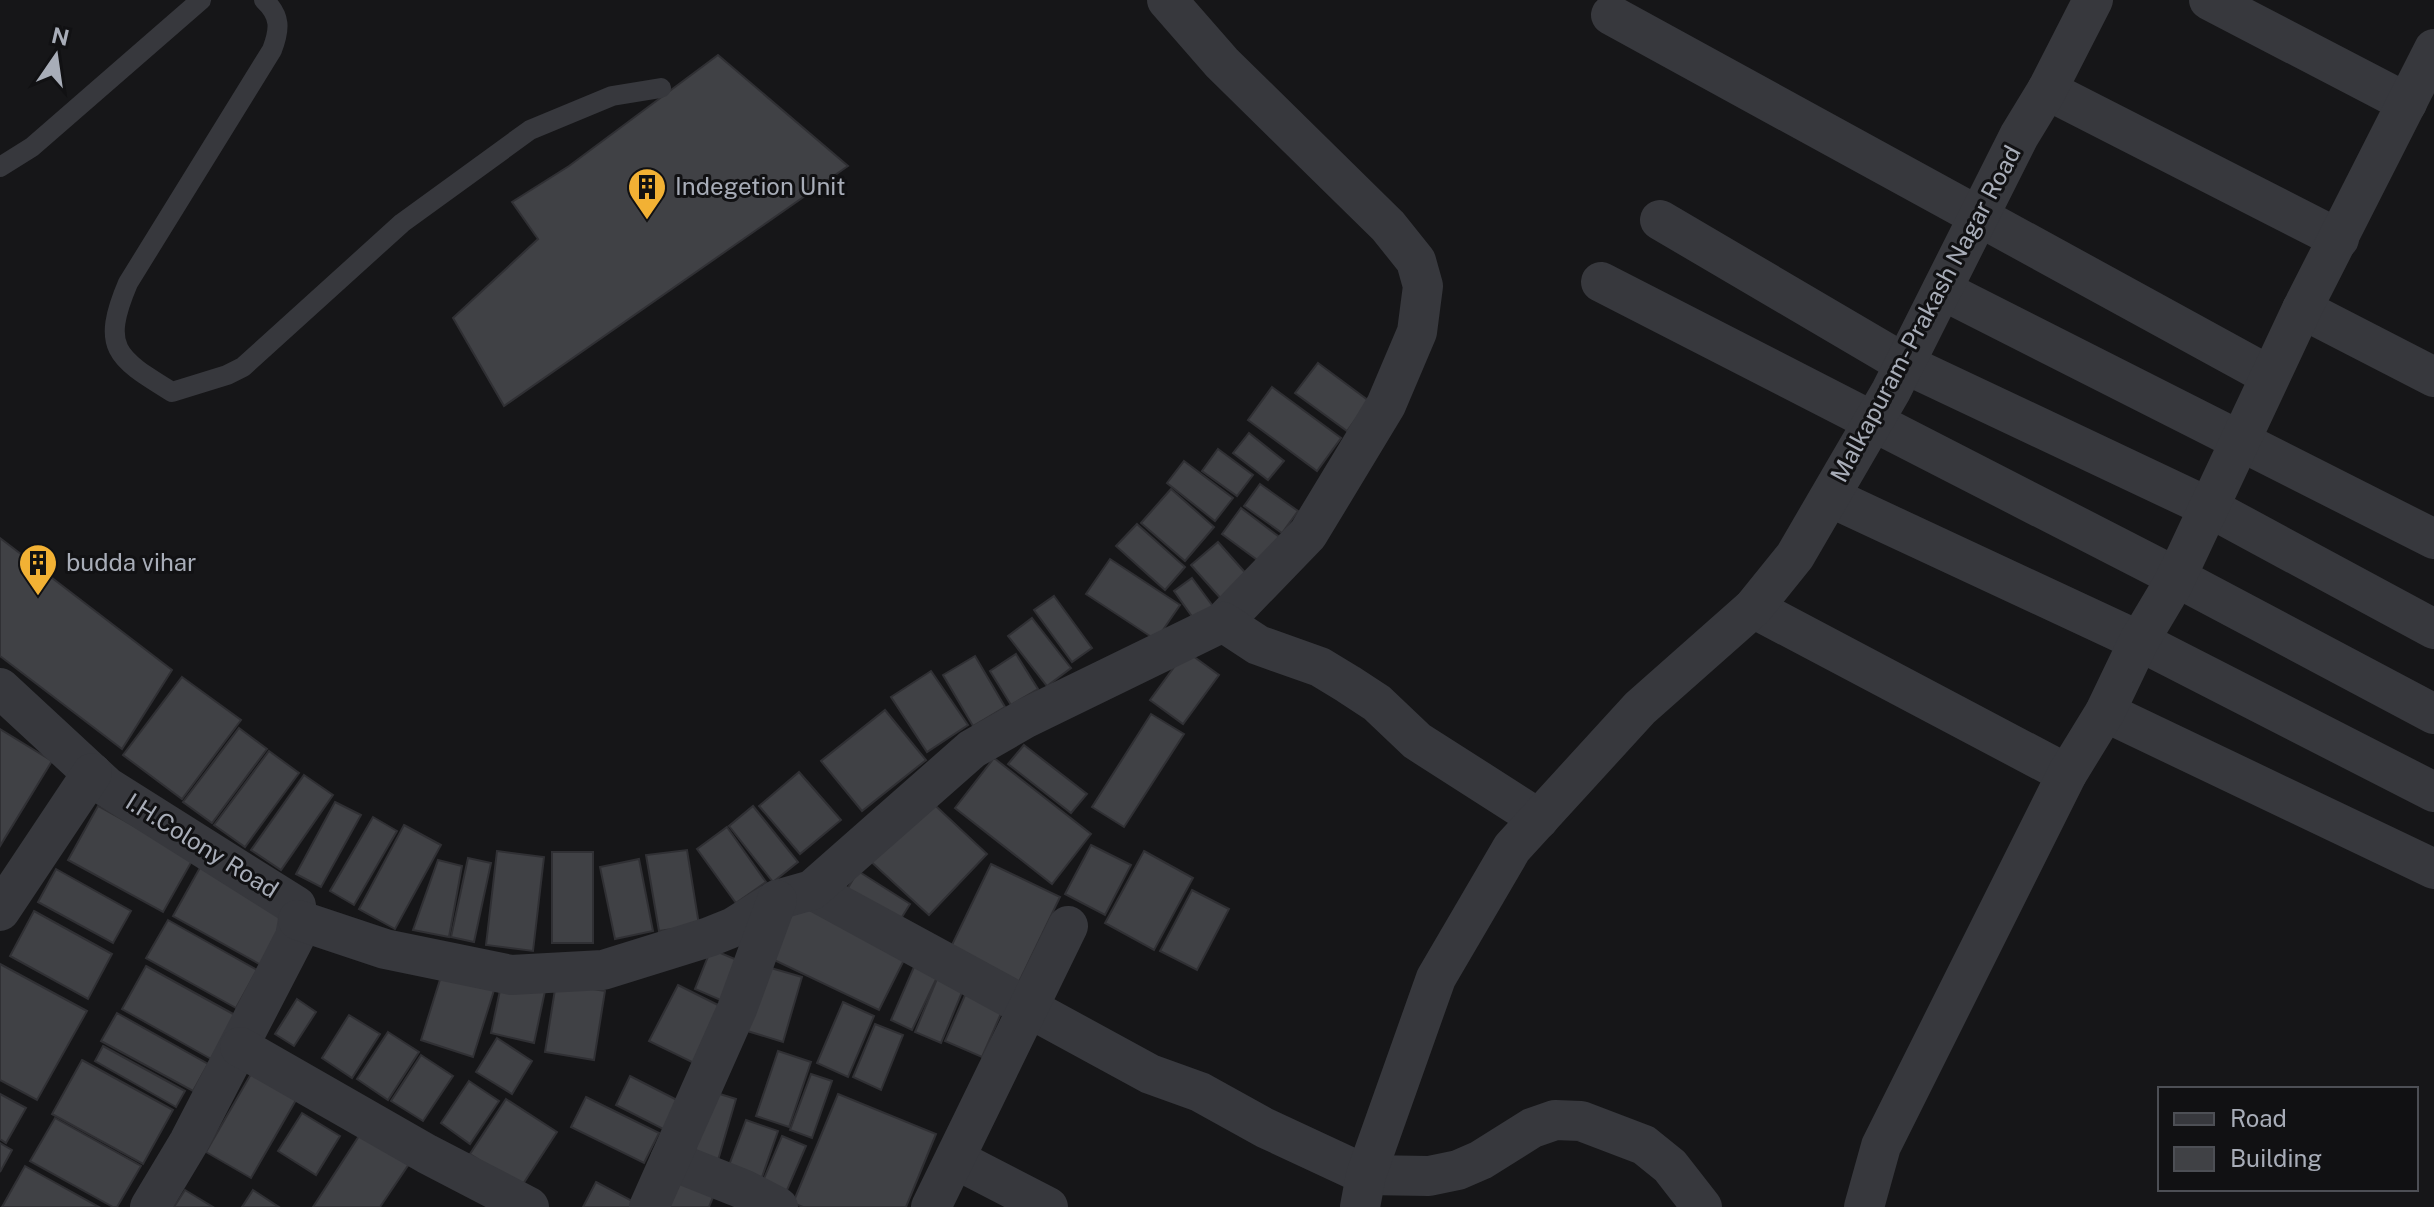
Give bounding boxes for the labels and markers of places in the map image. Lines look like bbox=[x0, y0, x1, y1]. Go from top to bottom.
building icon: Indegetion Unit bbox=[626, 166, 668, 221]
place label: Indegetion Unit bbox=[675, 172, 846, 200]
building icon: budda vihar bbox=[17, 542, 59, 597]
place label: budda vihar bbox=[66, 548, 196, 576]

